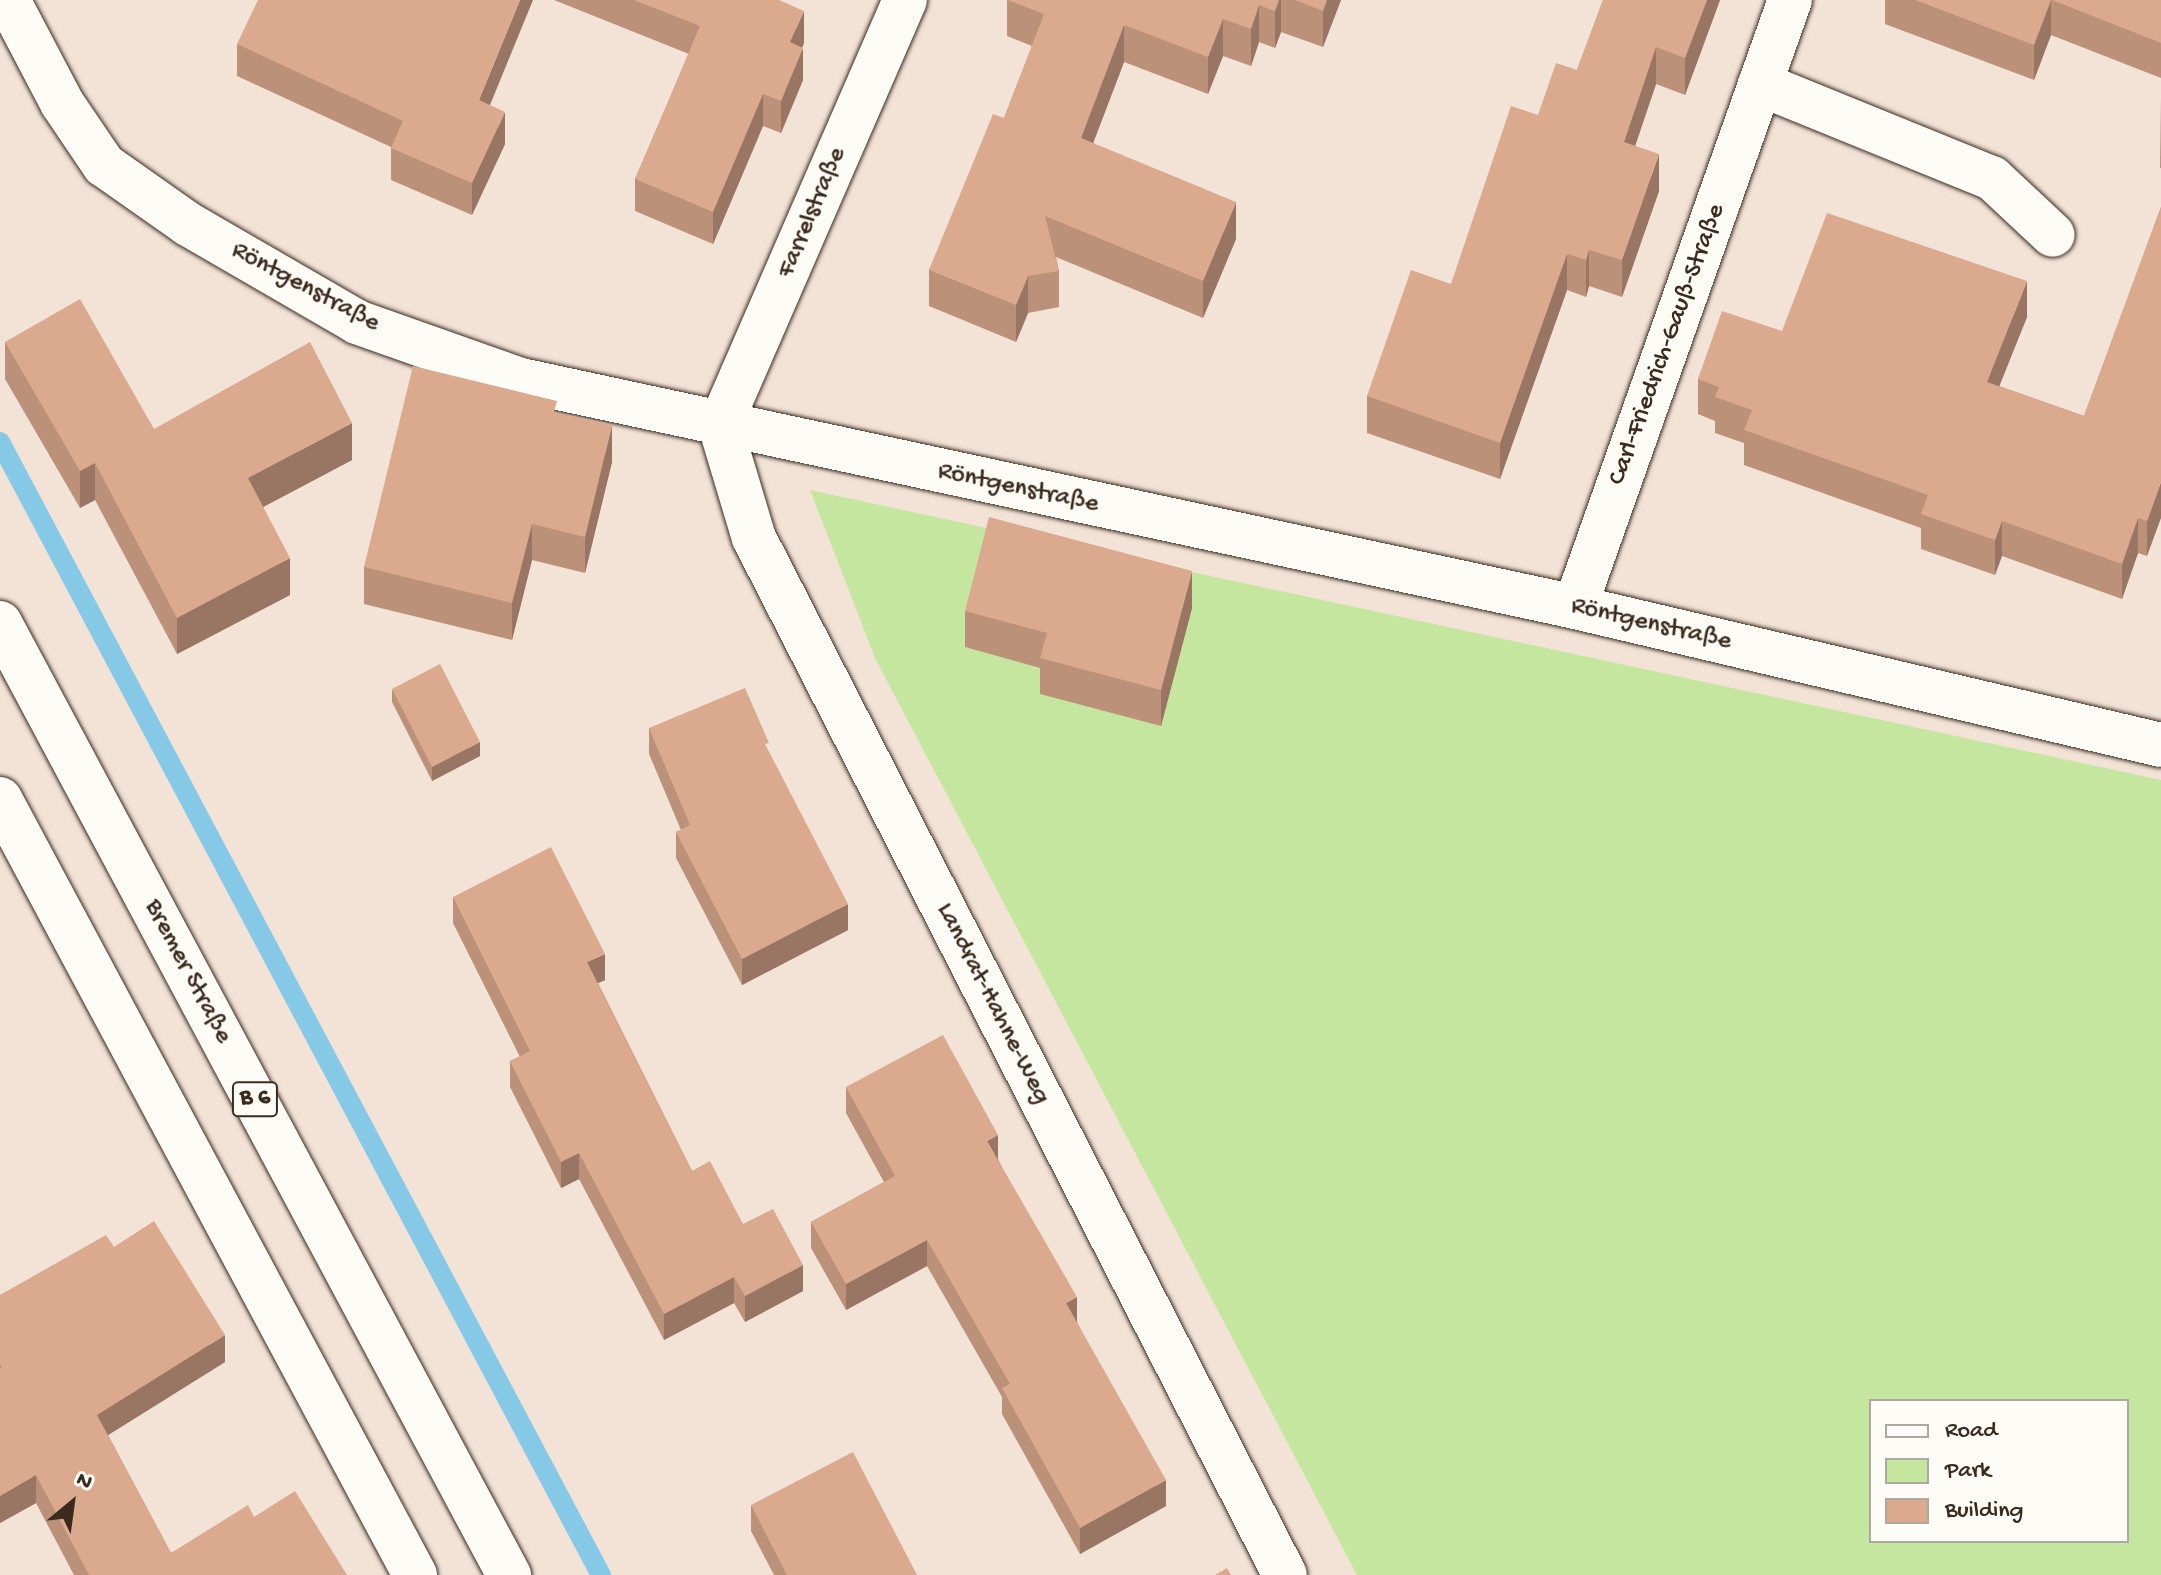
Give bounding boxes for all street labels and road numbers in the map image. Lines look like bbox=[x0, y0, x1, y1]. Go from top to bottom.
street label: Farrelstraße bbox=[772, 143, 854, 283]
street label: Carl-Friedrich-Gauß-Straße bbox=[1603, 200, 1733, 490]
street label: Röntgenstraße bbox=[225, 236, 385, 340]
street label: Röntgenstraße bbox=[935, 457, 1101, 521]
street label: Röntgenstraße bbox=[1568, 591, 1734, 659]
street label: Bremer Straße bbox=[136, 895, 238, 1049]
street label: Landrat-Hahne-Weg bbox=[928, 898, 1056, 1110]
road number: B 6 bbox=[231, 1079, 279, 1119]

